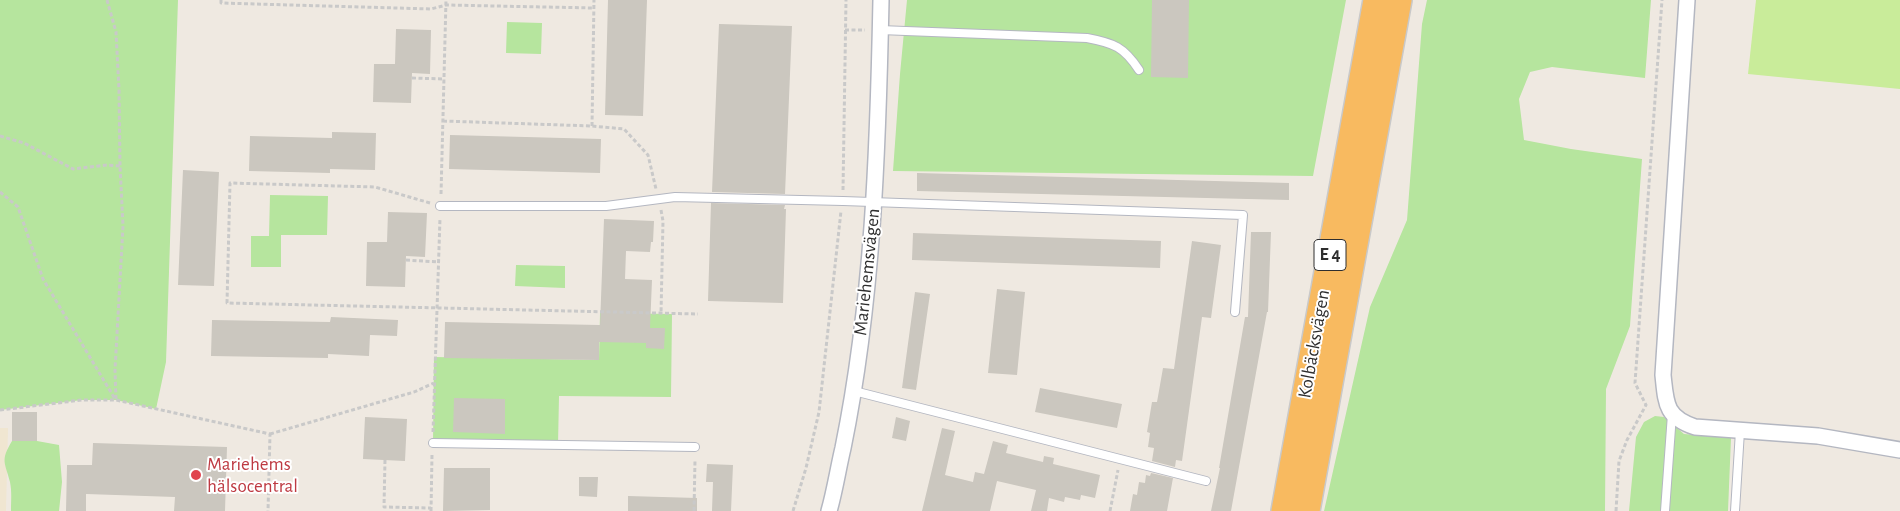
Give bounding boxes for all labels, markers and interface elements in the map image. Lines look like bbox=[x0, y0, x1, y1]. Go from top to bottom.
street label: Mariehemsvägen bbox=[849, 207, 885, 337]
road number: E 4 bbox=[1314, 240, 1346, 270]
street label: Kolbäcksvägen bbox=[1293, 288, 1335, 400]
place label: Mariehems hälsocentral bbox=[207, 453, 298, 497]
marker: Mariehems hälsocentral bbox=[189, 468, 203, 482]

